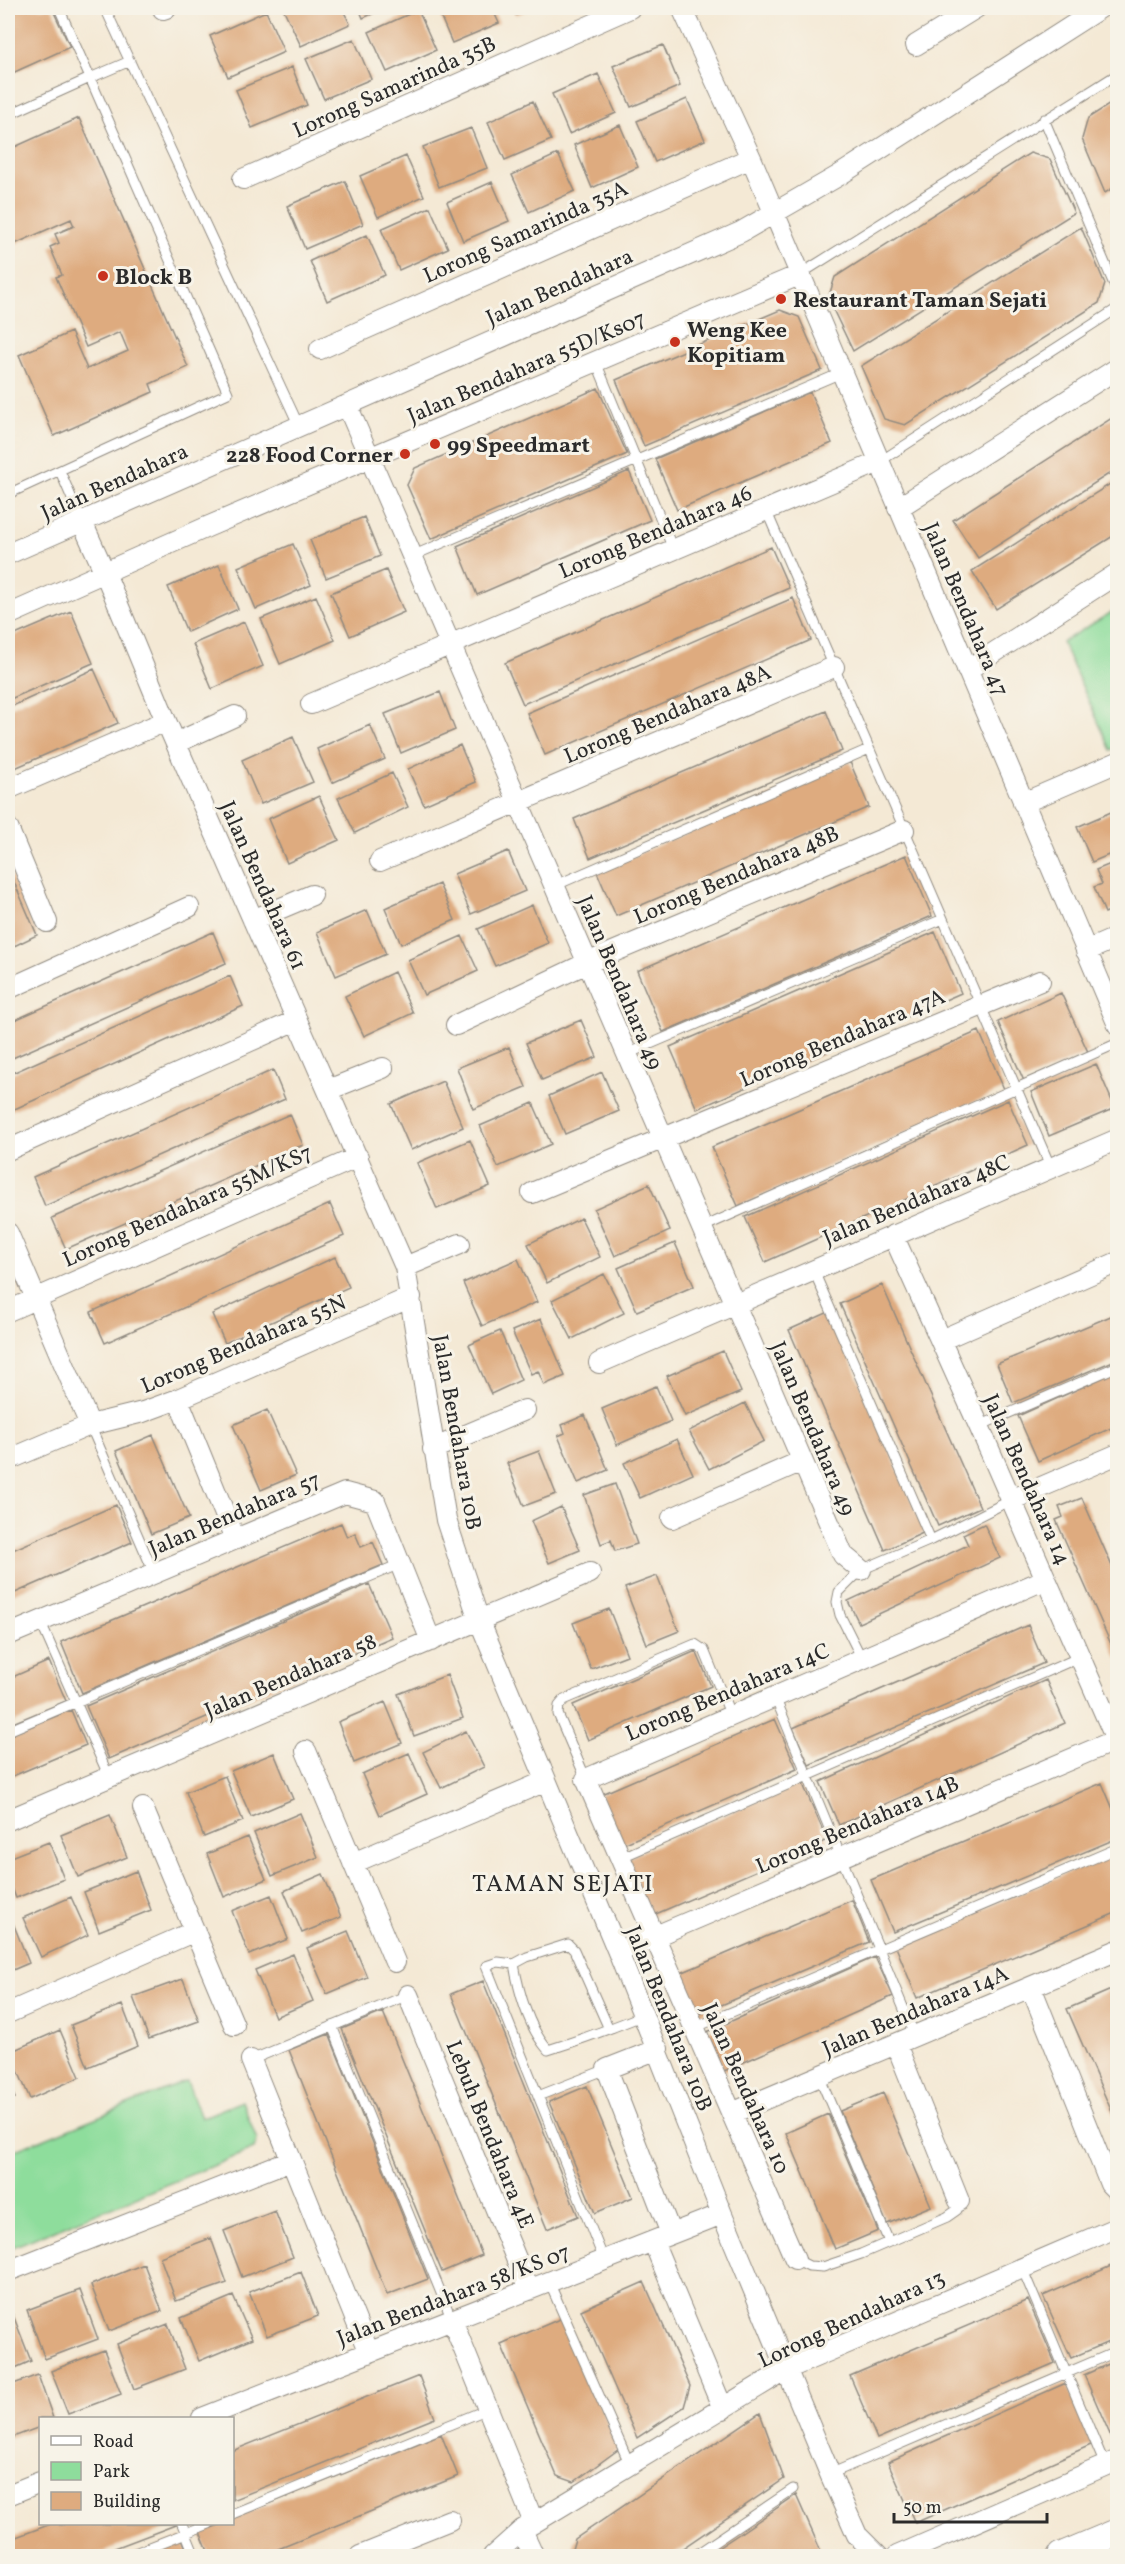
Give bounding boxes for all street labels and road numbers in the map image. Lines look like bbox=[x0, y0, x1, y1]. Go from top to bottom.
street label: Lorong Samarinda 35B bbox=[288, 29, 502, 147]
street label: Lorong Samarinda 35A bbox=[419, 174, 633, 292]
street label: Jalan Bendahara bbox=[481, 242, 639, 335]
street label: Jalan Bendahara 55D/Ks07 bbox=[403, 304, 651, 433]
street label: Jalan Bendahara bbox=[36, 437, 194, 530]
street label: Lorong Bendahara 46 bbox=[555, 479, 757, 588]
street label: Jalan Bendahara 47 bbox=[914, 518, 1015, 702]
street label: Lorong Bendahara 48A bbox=[560, 658, 776, 773]
street label: Jalan Bendahara 61 bbox=[210, 796, 313, 976]
street label: Lorong Bendahara 48B bbox=[629, 819, 845, 934]
street label: Jalan Bendahara 49 bbox=[568, 891, 669, 1075]
street label: Lorong Bendahara 47A bbox=[736, 982, 950, 1097]
street label: Lorong Bendahara 55M/KS7 bbox=[58, 1138, 318, 1276]
street label: Jalan Bendahara 48C bbox=[819, 1148, 1015, 1255]
street label: Lorong Bendahara 55N bbox=[136, 1288, 352, 1403]
street label: Jalan Bendahara 10B bbox=[423, 1332, 488, 1533]
street label: Jalan Bendahara 49 bbox=[761, 1337, 862, 1521]
street label: Jalan Bendahara 14 bbox=[974, 1390, 1077, 1570]
street label: Jalan Bendahara 57 bbox=[144, 1465, 326, 1565]
street label: Jalan Bendahara 58 bbox=[200, 1627, 382, 1728]
street label: Lorong Bendahara 14C bbox=[621, 1636, 835, 1750]
street label: Lorong Bendahara 14B bbox=[751, 1769, 965, 1883]
street label: Jalan Bendahara 10B bbox=[616, 1921, 719, 2117]
street label: Jalan Bendahara 14A bbox=[818, 1959, 1014, 2066]
street label: Jalan Bendahara 10 bbox=[693, 1999, 796, 2180]
street label: Lebuh Bendahara 4E bbox=[437, 2036, 541, 2234]
street label: Jalan Bendahara 58/KS 07 bbox=[333, 2237, 575, 2355]
street label: Lorong Bendahara 13 bbox=[754, 2263, 951, 2377]

